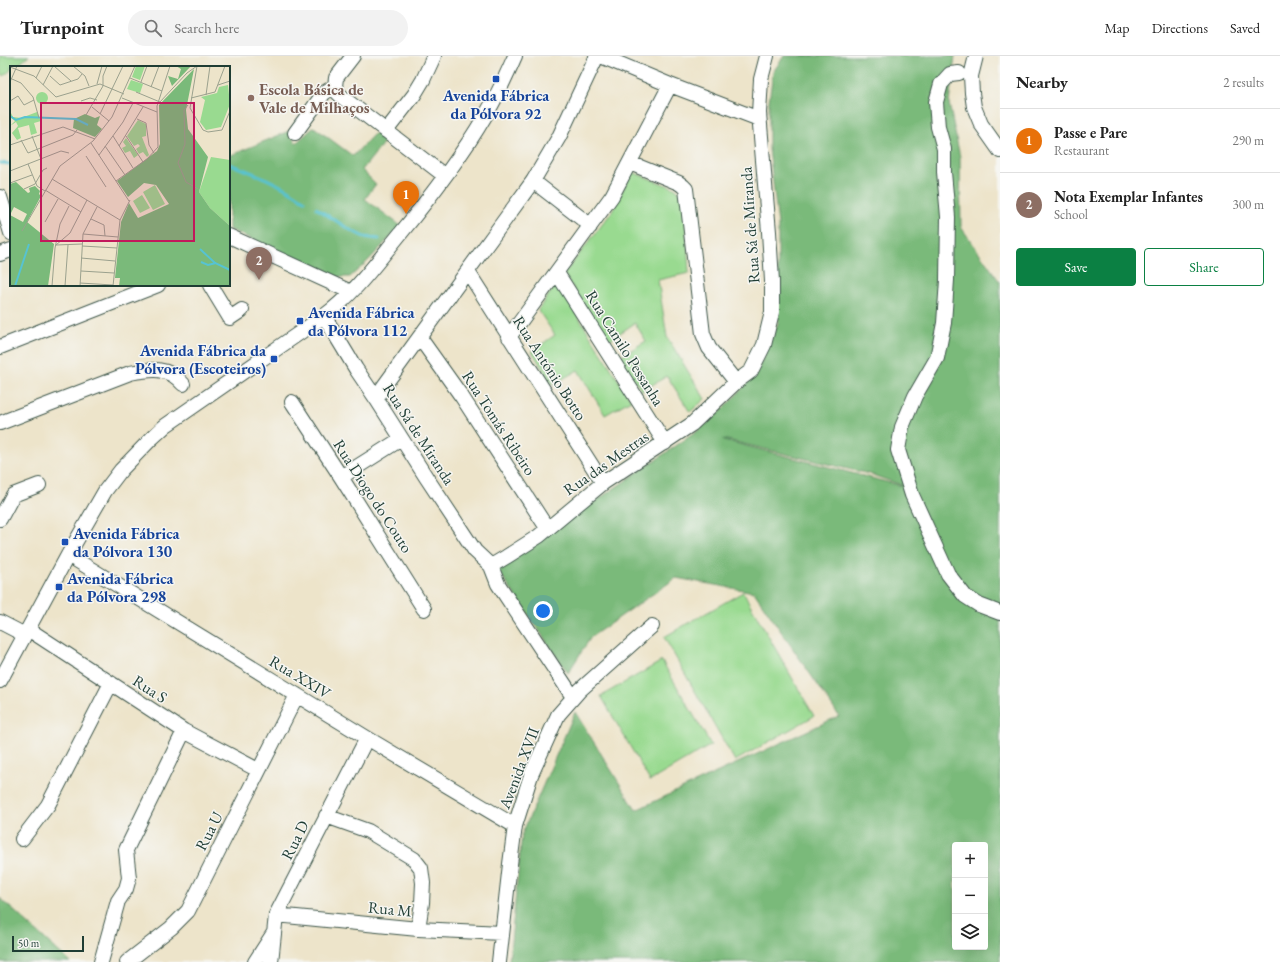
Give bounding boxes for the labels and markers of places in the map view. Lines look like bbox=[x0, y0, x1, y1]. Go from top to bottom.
marker: Avenida Fábrica da Pólvora 92 bbox=[491, 74, 501, 84]
place label: Escola Básica de Vale de Milhaços bbox=[259, 79, 370, 118]
place label: Avenida Fábrica da Pólvora 92 bbox=[442, 85, 550, 124]
marker: Escola Básica de Vale de Milhaços bbox=[246, 93, 256, 103]
pin: 1 bbox=[393, 181, 419, 214]
pin: 2 bbox=[246, 247, 272, 280]
place label: Avenida Fábrica da Pólvora 112 bbox=[307, 302, 416, 341]
marker: Avenida Fábrica da Pólvora 112 bbox=[295, 316, 305, 326]
place label: Avenida Fábrica da Pólvora (Escoteiros) bbox=[135, 340, 267, 379]
marker: Avenida Fábrica da Pólvora (Escoteiros) bbox=[269, 354, 279, 364]
place label: Avenida Fábrica da Pólvora 130 bbox=[72, 523, 181, 562]
marker: Avenida Fábrica da Pólvora 130 bbox=[60, 537, 70, 547]
place label: Avenida Fábrica da Pólvora 298 bbox=[66, 568, 175, 607]
marker: Avenida Fábrica da Pólvora 298 bbox=[54, 582, 64, 592]

